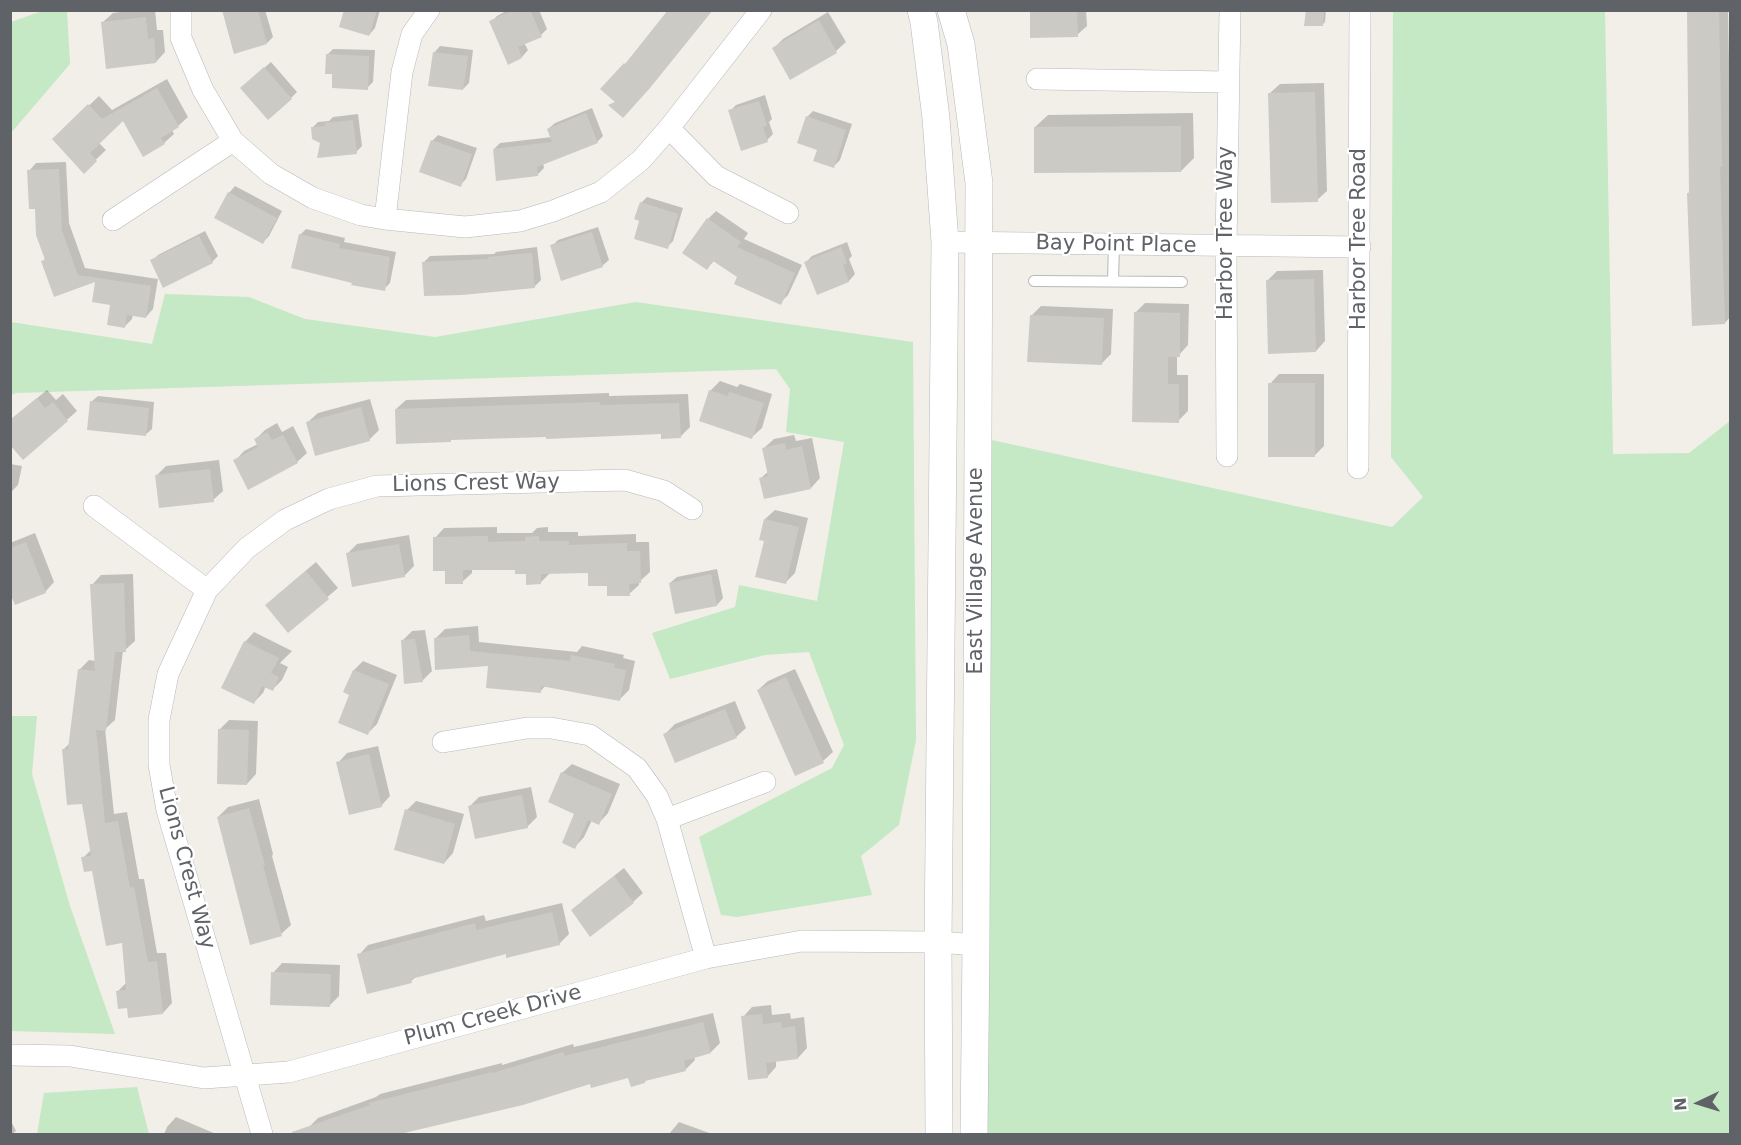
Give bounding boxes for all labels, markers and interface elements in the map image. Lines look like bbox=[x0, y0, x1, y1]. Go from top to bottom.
street label: Harbor Tree Way bbox=[1214, 146, 1240, 320]
street label: Harbor Tree Road bbox=[1347, 148, 1373, 330]
street label: Bay Point Place bbox=[1035, 231, 1197, 259]
street label: East Village Avenue bbox=[964, 467, 990, 675]
street label: Lions Crest Way bbox=[392, 470, 560, 498]
street label: Lions Crest Way bbox=[152, 784, 220, 952]
street label: Plum Creek Drive bbox=[402, 980, 584, 1052]
north arrow bbox=[1669, 1073, 1729, 1133]
text: N bbox=[1671, 1097, 1690, 1112]

